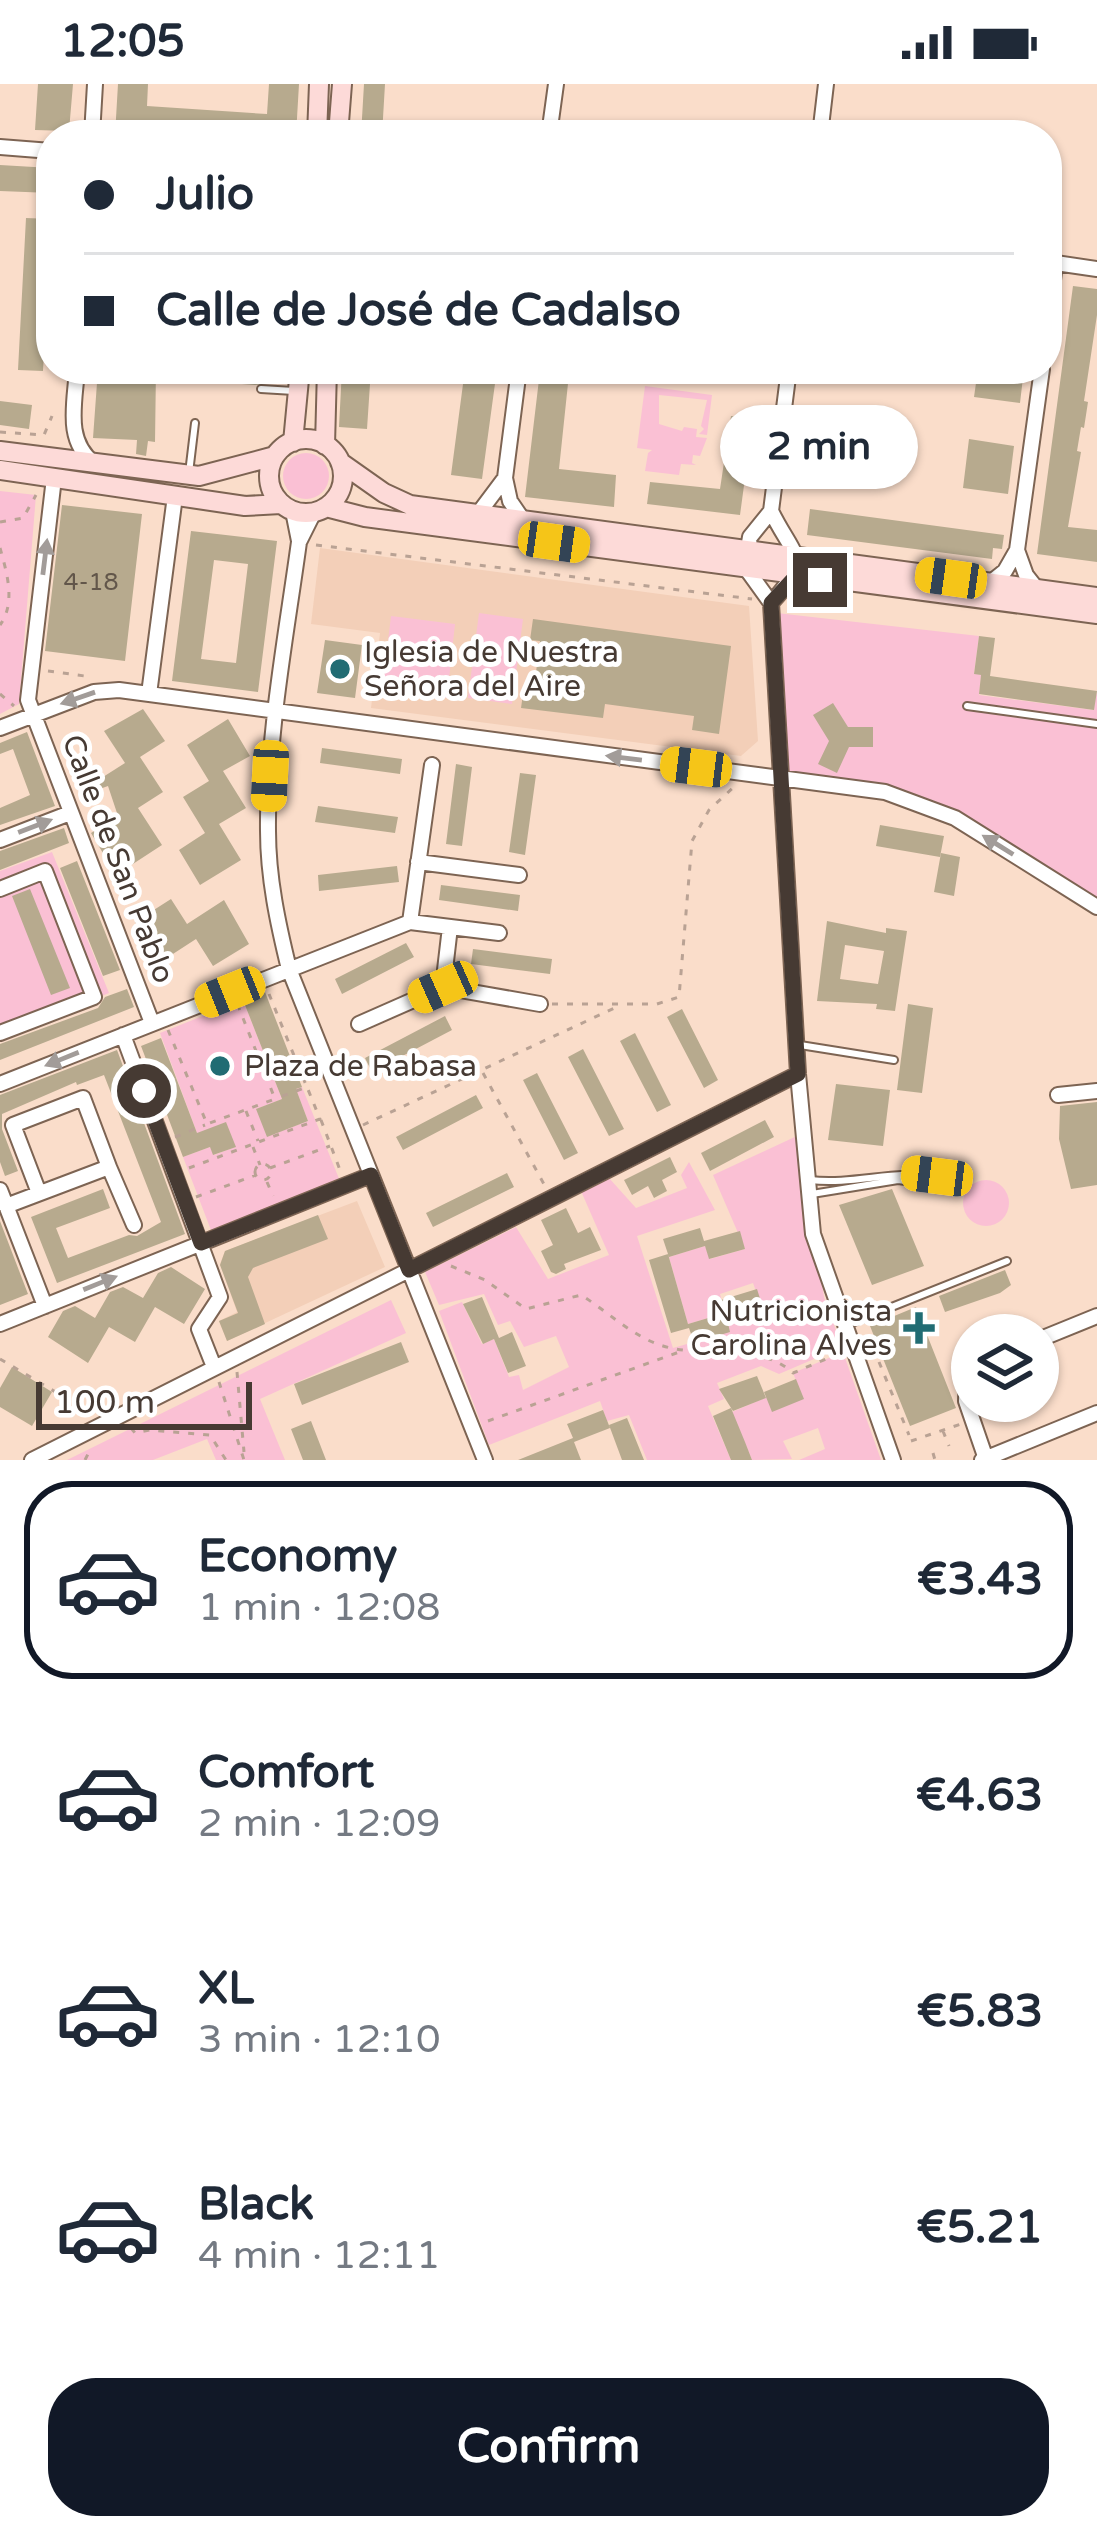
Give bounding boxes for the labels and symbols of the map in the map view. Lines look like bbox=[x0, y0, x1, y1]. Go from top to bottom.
callout: 2 min bbox=[721, 406, 919, 490]
car bbox=[516, 519, 592, 565]
one-way arrow bbox=[36, 538, 55, 575]
route end bbox=[793, 553, 847, 607]
car bbox=[913, 555, 989, 601]
house number: 4-18 bbox=[63, 568, 119, 597]
place label: Iglesia de Nuestra Señora del Aire bbox=[364, 634, 619, 705]
marker: Iglesia de Nuestra Señora del Aire bbox=[327, 656, 353, 682]
one-way arrow bbox=[60, 690, 96, 708]
street label: Calle de San Pablo bbox=[54, 729, 182, 989]
car bbox=[250, 739, 290, 813]
car bbox=[658, 745, 734, 789]
one-way arrow bbox=[604, 748, 642, 767]
one-way arrow bbox=[17, 816, 53, 835]
one-way arrow bbox=[981, 835, 1015, 856]
car bbox=[403, 956, 483, 1018]
car bbox=[190, 962, 270, 1022]
place label: Plaza de Rabasa bbox=[244, 1048, 477, 1085]
one-way arrow bbox=[43, 1051, 79, 1070]
marker: Plaza de Rabasa bbox=[207, 1053, 233, 1079]
route start bbox=[117, 1064, 171, 1118]
car bbox=[899, 1154, 975, 1198]
one-way arrow bbox=[83, 1273, 119, 1292]
place label: Nutricionista Carolina Alves bbox=[690, 1293, 892, 1364]
marker: Nutricionista Carolina Alves bbox=[903, 1312, 935, 1344]
scale bar bbox=[36, 1376, 252, 1429]

